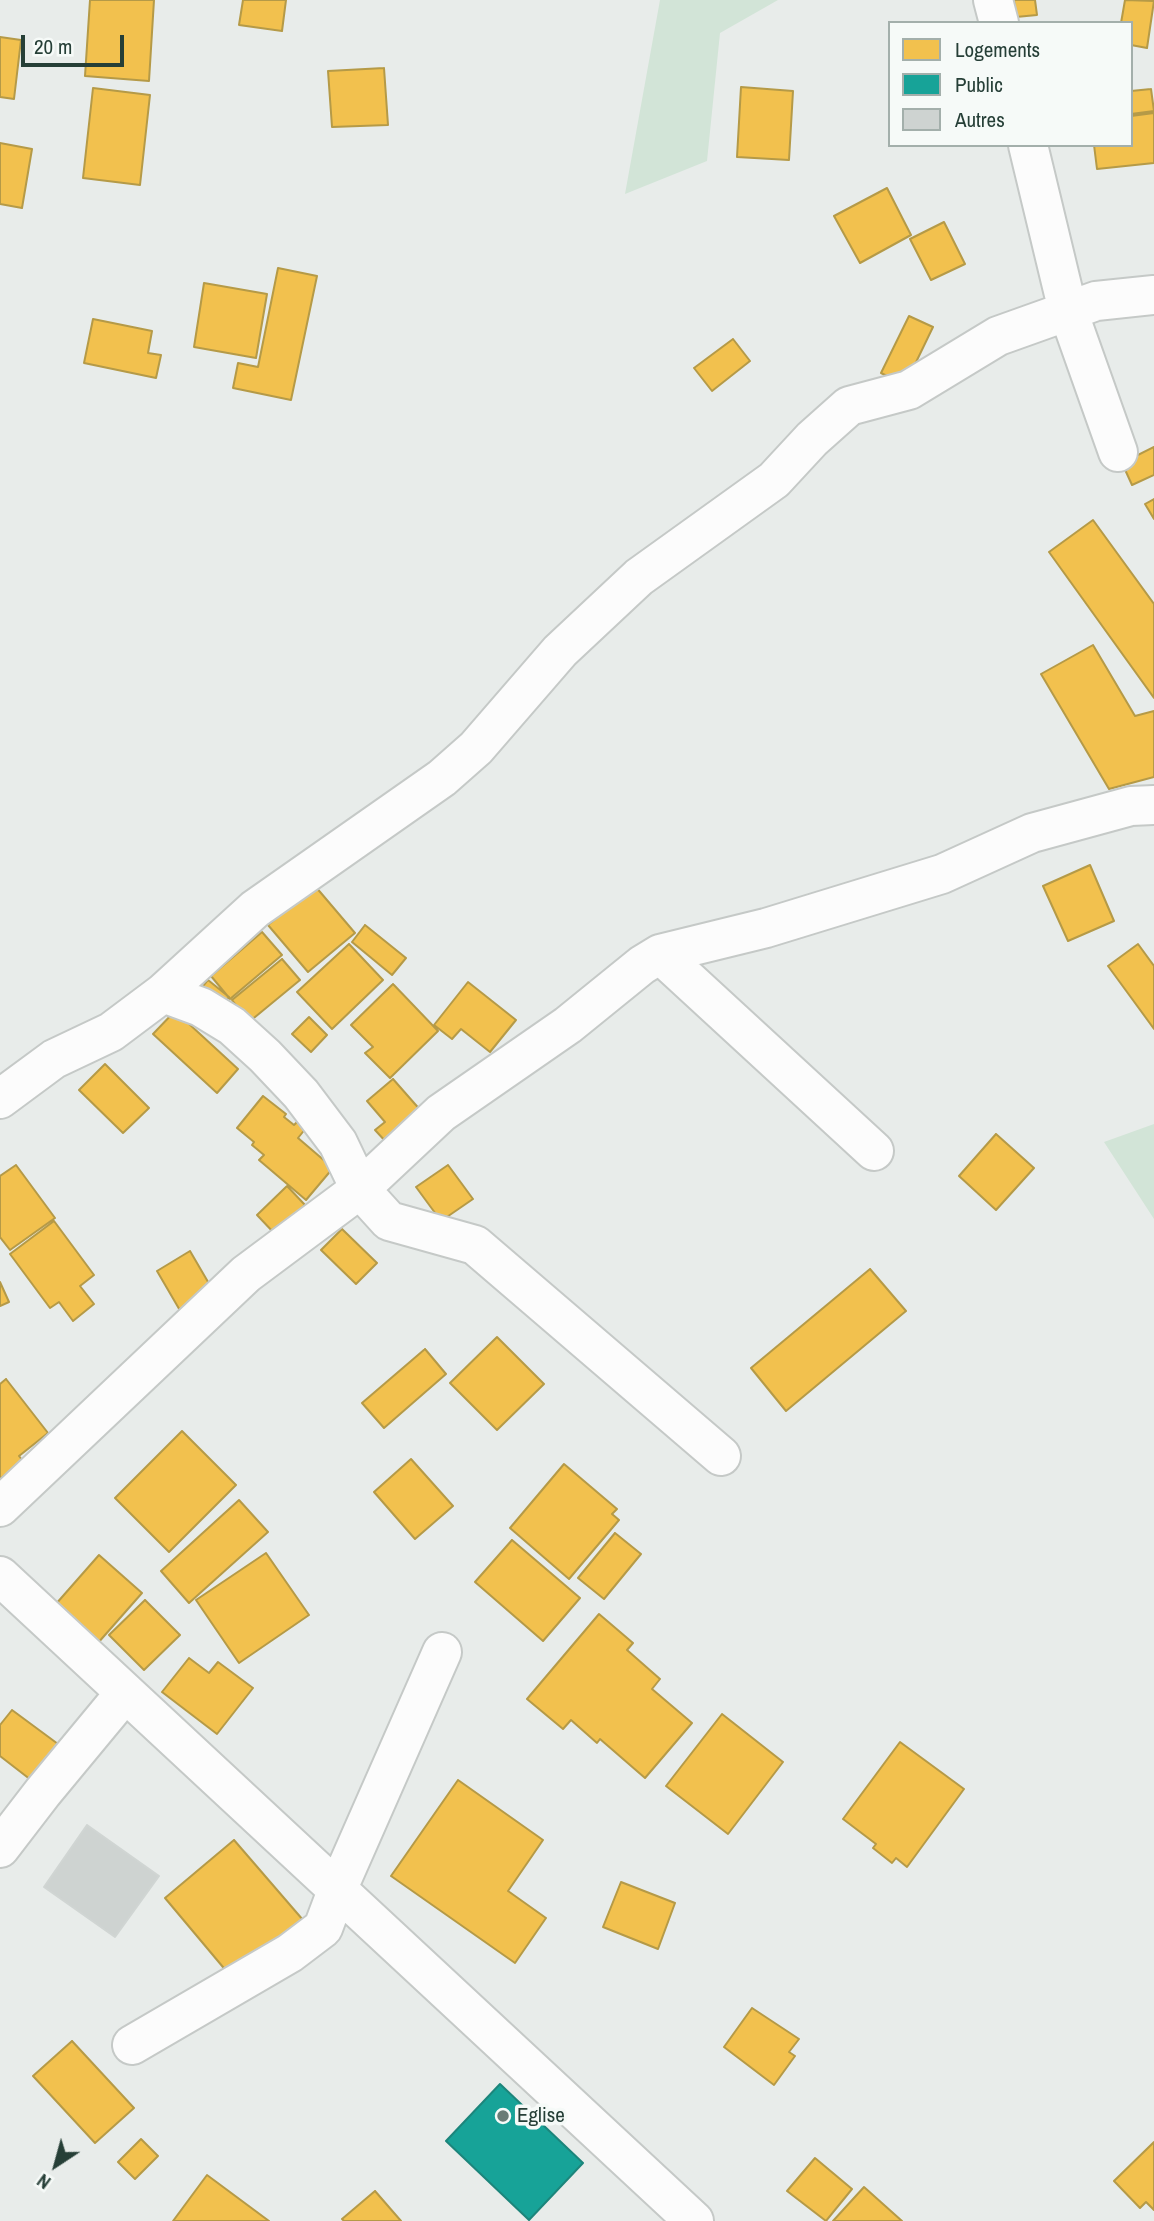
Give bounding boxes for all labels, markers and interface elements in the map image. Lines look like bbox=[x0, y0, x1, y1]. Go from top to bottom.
scale bar bbox=[24, 21, 128, 65]
legend bbox=[888, 21, 1133, 147]
text: 20 m bbox=[34, 32, 72, 61]
text: Logements bbox=[955, 35, 1040, 64]
text: Public bbox=[955, 70, 1003, 99]
text: Autres bbox=[955, 105, 1005, 134]
place label: Eglise bbox=[517, 2103, 565, 2129]
marker: Eglise bbox=[495, 2108, 511, 2124]
north arrow bbox=[21, 2130, 91, 2200]
text: N bbox=[31, 2168, 56, 2196]

